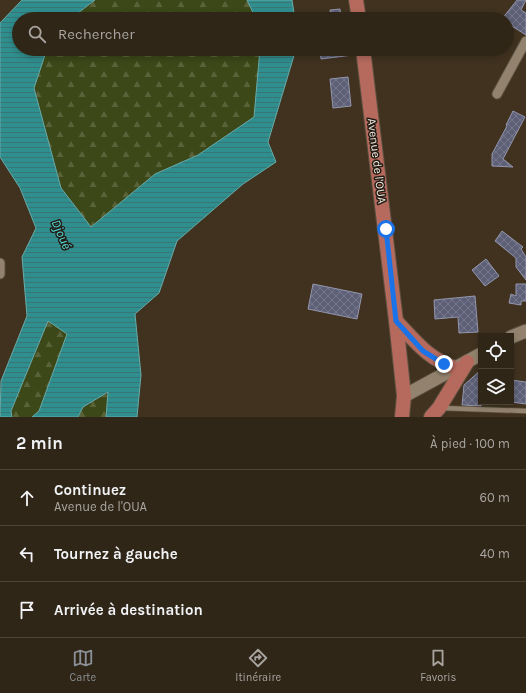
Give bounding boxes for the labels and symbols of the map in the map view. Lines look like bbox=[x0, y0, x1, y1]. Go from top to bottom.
street label: Avenue de l'OUA bbox=[365, 117, 389, 205]
water label: Djoué bbox=[48, 217, 75, 251]
route start bbox=[377, 220, 395, 238]
route end bbox=[435, 355, 453, 373]

